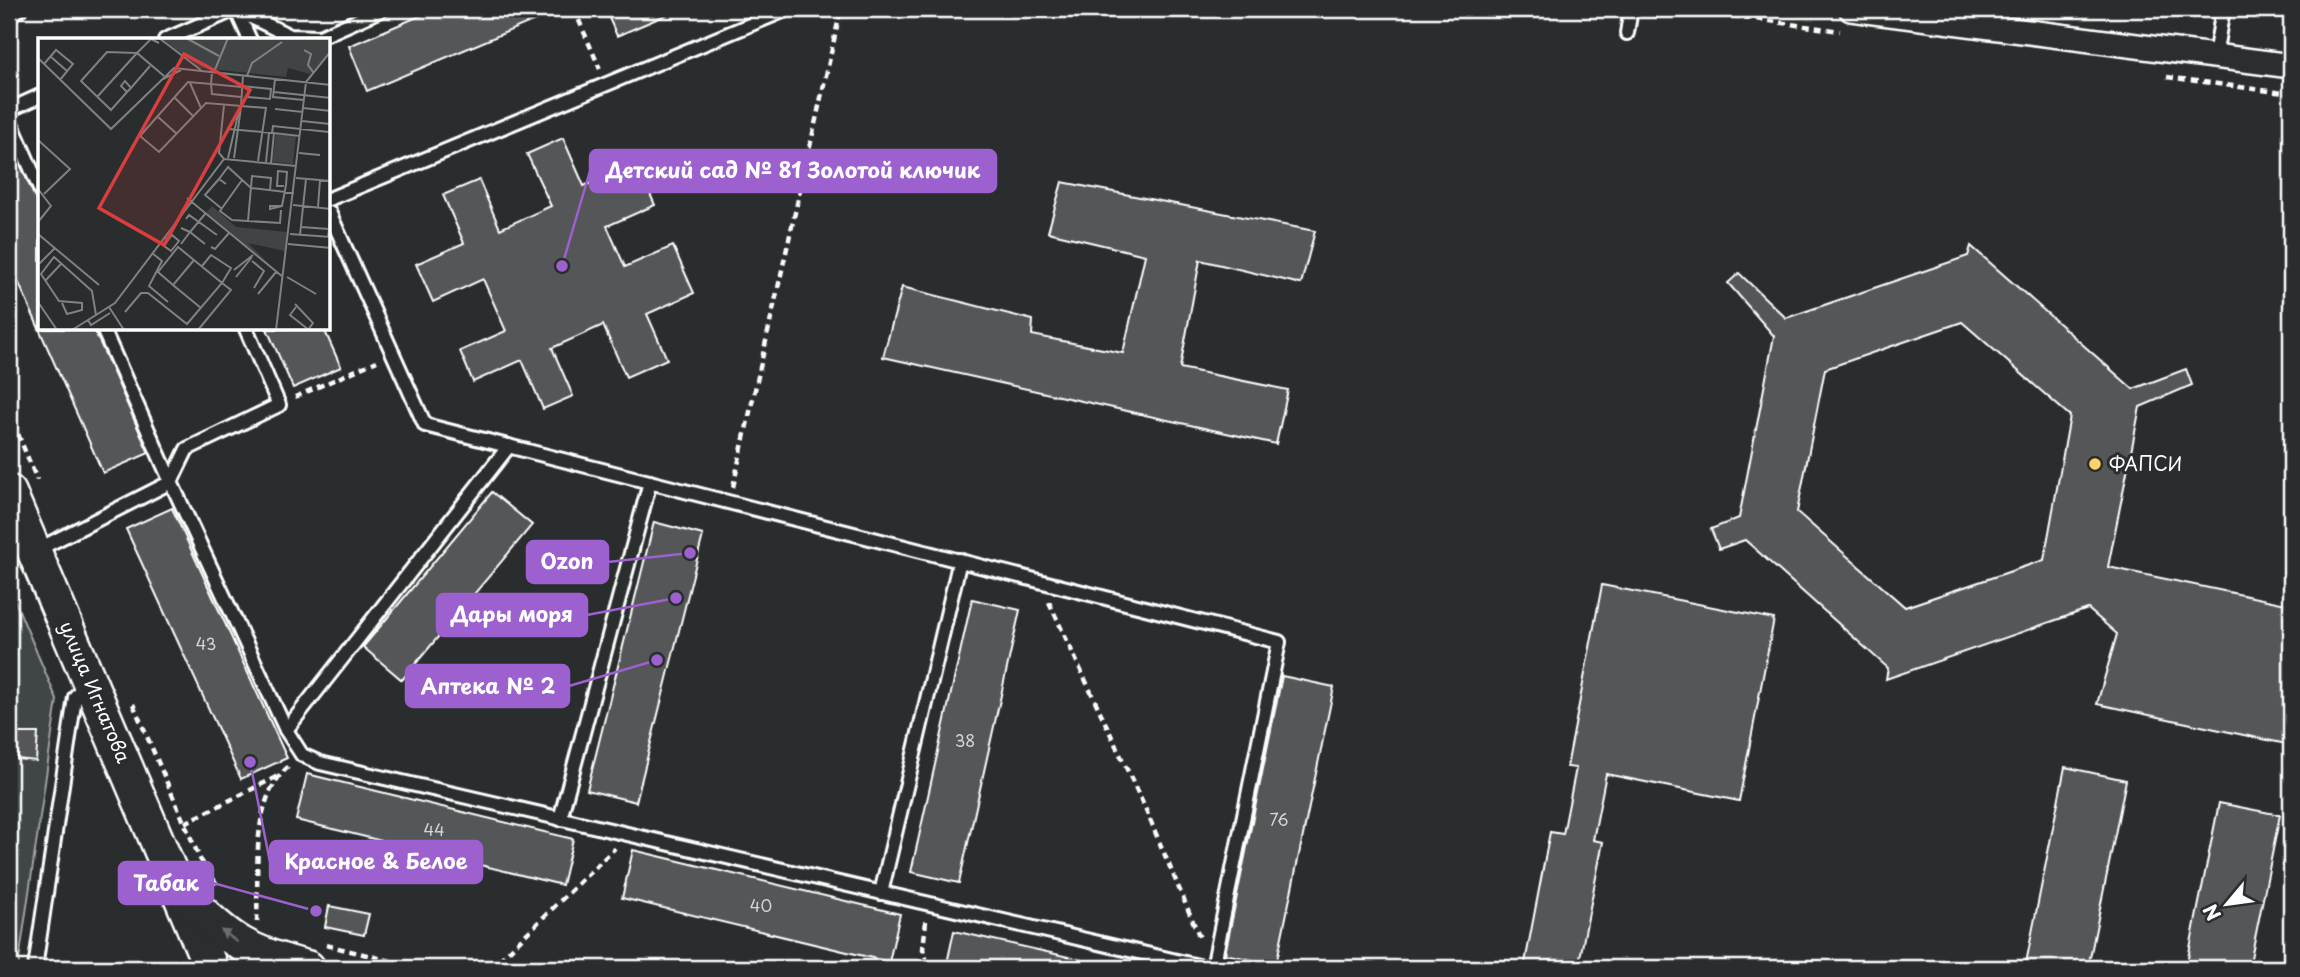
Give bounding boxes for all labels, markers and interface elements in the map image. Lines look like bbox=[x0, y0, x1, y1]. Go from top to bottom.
inset map bbox=[38, 38, 331, 331]
callout: Детский сад № 81 Золотой ключик bbox=[590, 150, 996, 192]
text: Детский сад № 81 Золотой ключик bbox=[605, 153, 981, 185]
place label: ФАПСИ bbox=[2109, 449, 2182, 477]
marker: ФАПСИ bbox=[2087, 456, 2103, 472]
callout: Ozon bbox=[527, 541, 608, 583]
text: Ozon bbox=[541, 544, 593, 576]
callout: Дары моря bbox=[437, 594, 587, 636]
text: Дары моря bbox=[450, 597, 573, 629]
street label: улица Игнатова bbox=[53, 616, 138, 767]
house number: 43 bbox=[196, 631, 216, 655]
callout: Аптека № 2 bbox=[406, 665, 569, 707]
text: Аптека № 2 bbox=[421, 669, 556, 701]
house number: 38 bbox=[955, 728, 975, 752]
house number: 76 bbox=[1269, 807, 1289, 831]
house number: 44 bbox=[423, 817, 445, 841]
callout: Красное & Белое bbox=[270, 841, 482, 883]
text: Красное & Белое bbox=[284, 844, 468, 876]
callout: Табак bbox=[119, 862, 213, 904]
text: Табак bbox=[133, 866, 200, 898]
north arrow bbox=[2192, 869, 2262, 939]
house number: 40 bbox=[750, 893, 772, 917]
text: N bbox=[2195, 899, 2227, 926]
one-way arrow bbox=[220, 929, 239, 943]

